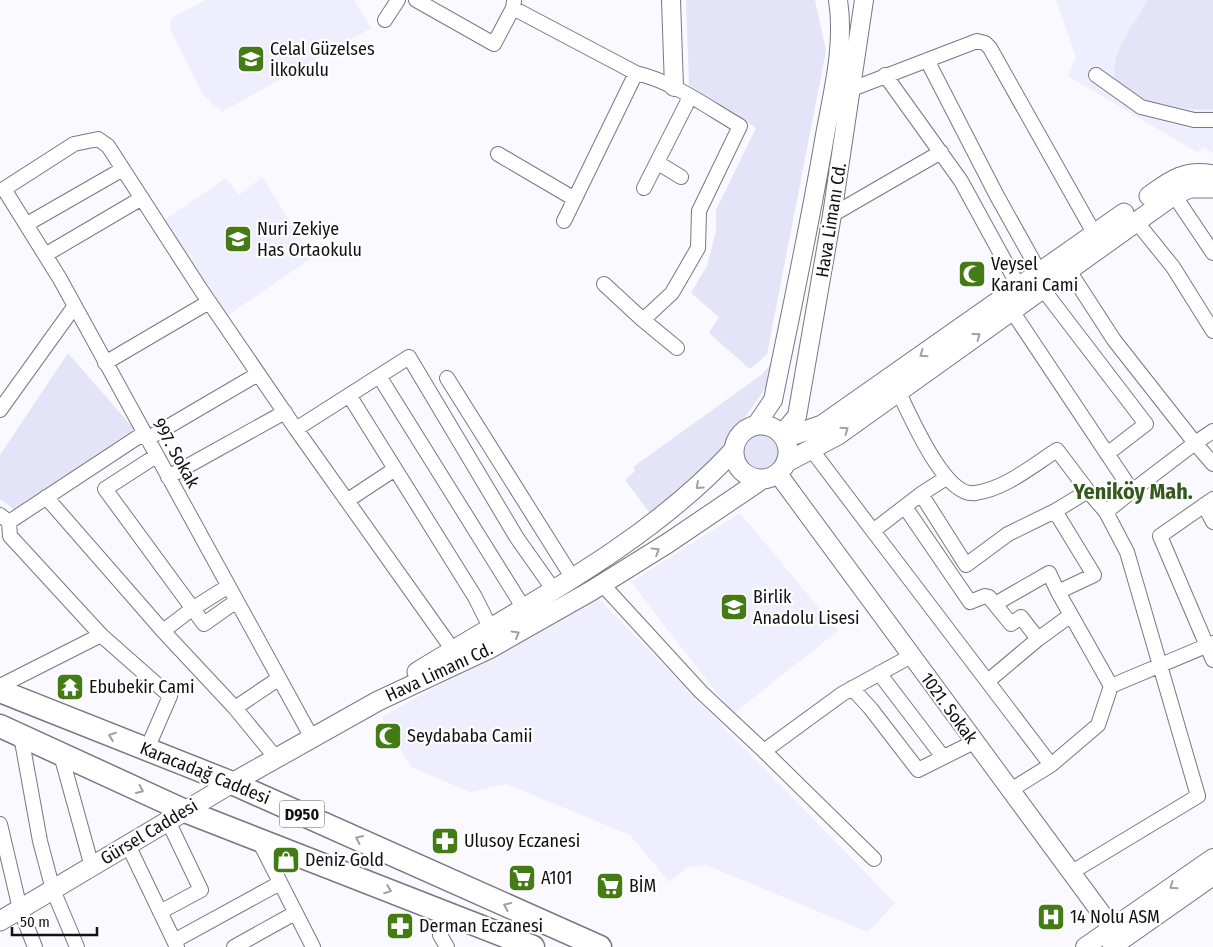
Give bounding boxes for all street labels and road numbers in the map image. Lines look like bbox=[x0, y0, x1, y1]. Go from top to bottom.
street label: Hava Limanı Cd. bbox=[811, 161, 851, 279]
street label: 997. Sokak bbox=[148, 414, 204, 492]
street label: Hava Limanı Cd. bbox=[382, 637, 496, 706]
street label: 1021. Sokak bbox=[916, 668, 983, 748]
street label: Karacadağ Caddesi bbox=[137, 737, 273, 809]
street label: Gürsel Caddesi bbox=[96, 794, 202, 870]
road number: D950 bbox=[280, 801, 324, 828]

